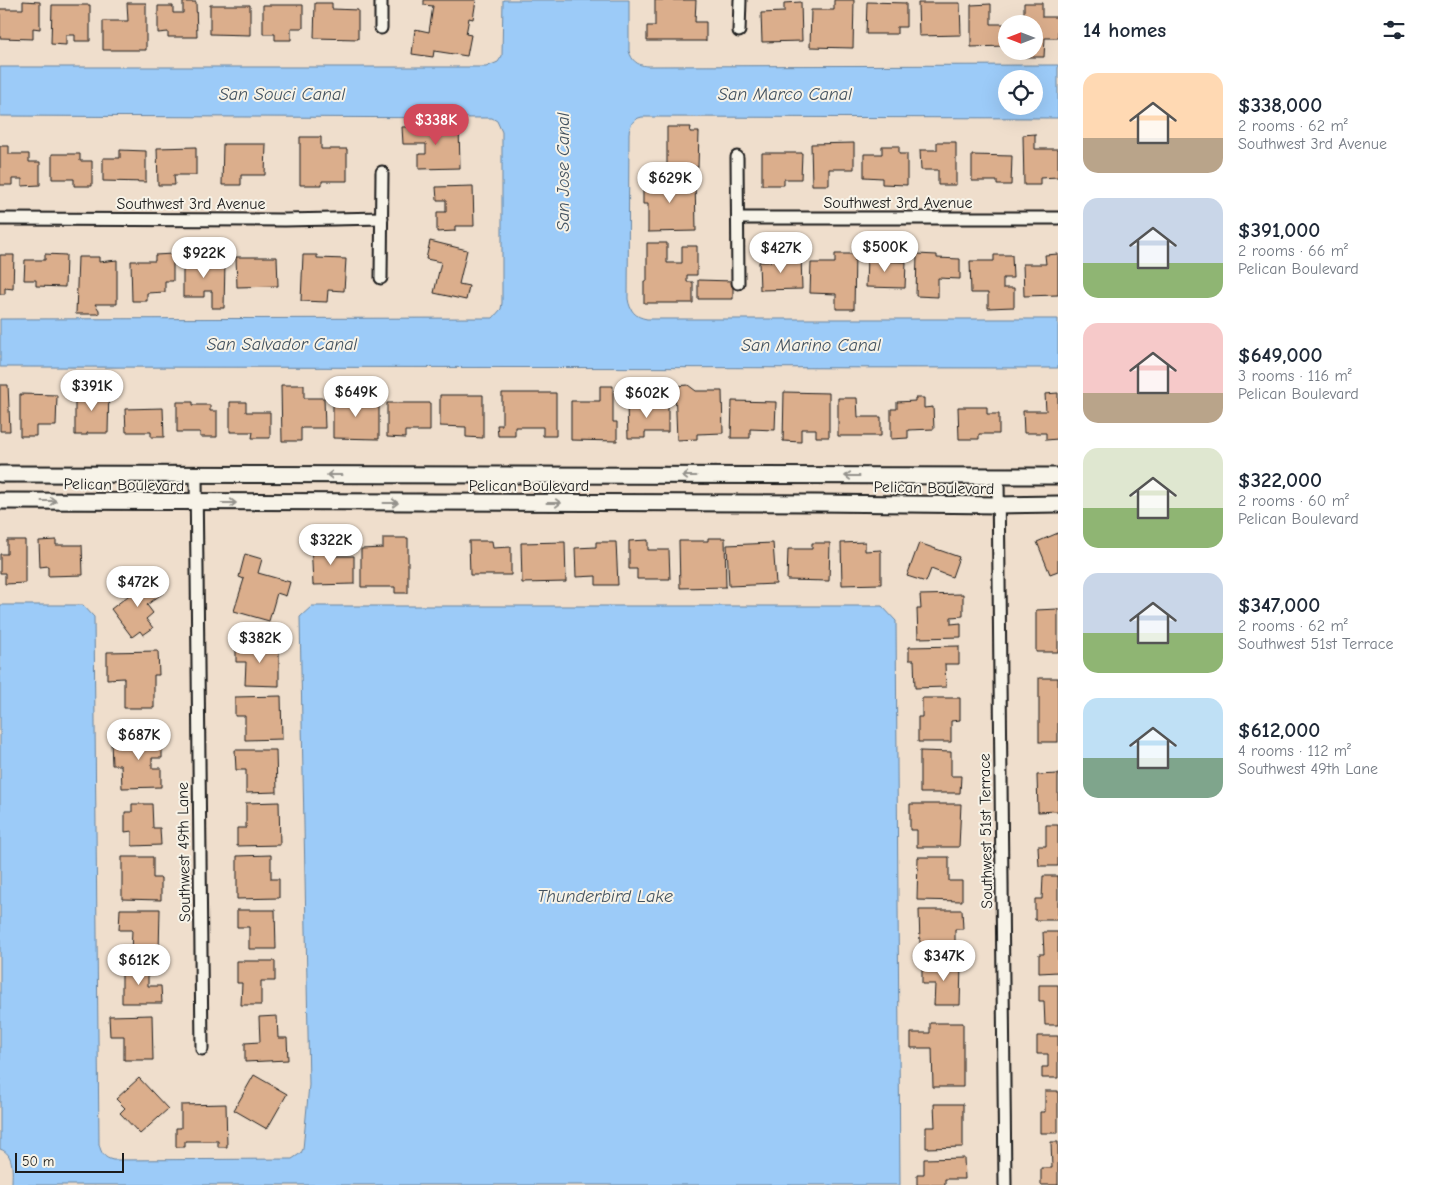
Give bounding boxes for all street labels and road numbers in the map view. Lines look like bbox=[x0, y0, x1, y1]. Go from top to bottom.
street label: Southwest 3rd Avenue bbox=[823, 194, 973, 212]
street label: Southwest 3rd Avenue bbox=[116, 195, 266, 213]
street label: Pelican Boulevard bbox=[63, 475, 184, 495]
street label: Pelican Boulevard bbox=[469, 477, 589, 495]
street label: Pelican Boulevard bbox=[873, 478, 994, 498]
street label: Southwest 51st Terrace bbox=[976, 753, 996, 909]
street label: Southwest 49th Lane bbox=[174, 782, 194, 922]

